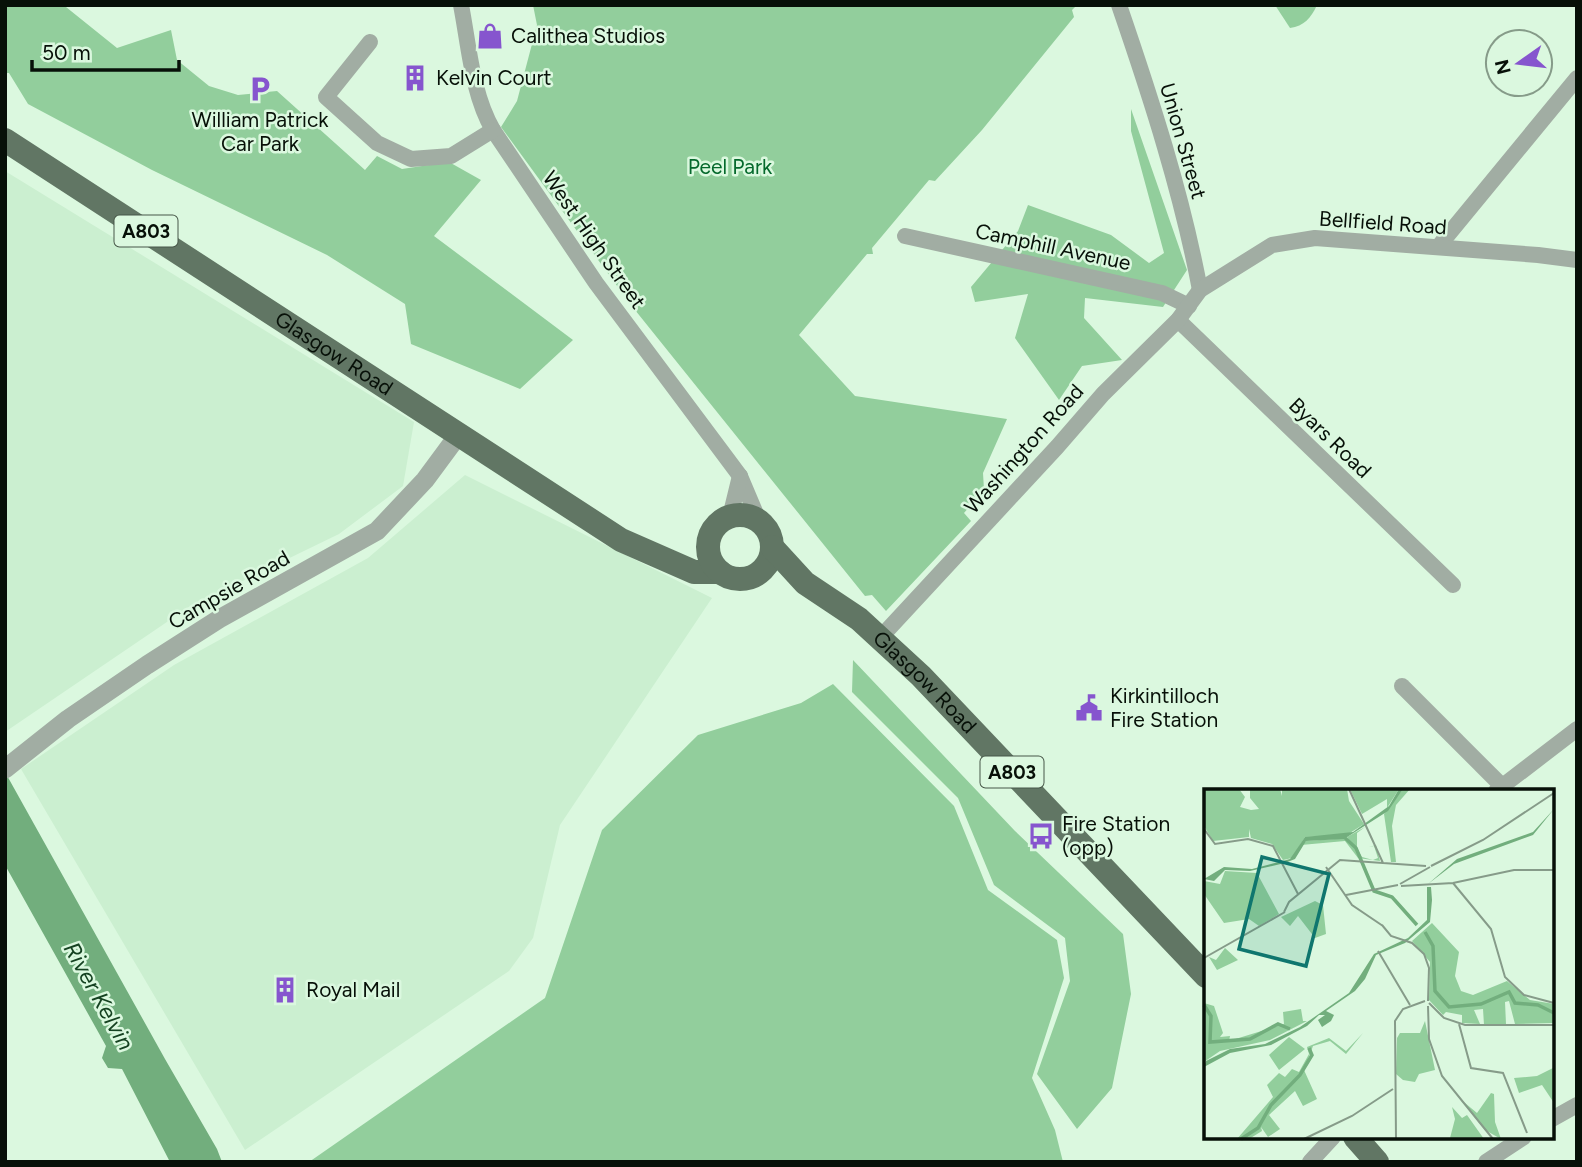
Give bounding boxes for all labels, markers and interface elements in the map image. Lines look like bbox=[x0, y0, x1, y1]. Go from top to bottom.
shop icon: Calithea Studios bbox=[475, 21, 505, 51]
place label: Calithea Studios bbox=[511, 23, 665, 48]
scale bar bbox=[32, 28, 178, 72]
north arrow bbox=[1484, 28, 1554, 98]
text: 50 m bbox=[42, 40, 91, 65]
text: N bbox=[1490, 57, 1516, 77]
building icon: Kelvin Court bbox=[400, 63, 430, 93]
place label: Kelvin Court bbox=[436, 65, 552, 90]
parking icon: William Patrick Car Park bbox=[245, 74, 275, 104]
street label: Union Street bbox=[1155, 80, 1212, 202]
place label: William Patrick Car Park bbox=[191, 107, 329, 156]
park label: Peel Park bbox=[688, 154, 773, 179]
street label: West High Street bbox=[538, 166, 651, 313]
street label: Bellfield Road bbox=[1318, 206, 1448, 239]
road number: A803 bbox=[114, 216, 178, 246]
street label: Camphill Avenue bbox=[973, 218, 1133, 275]
street label: Glasgow Road bbox=[270, 306, 398, 400]
street label: Washington Road bbox=[959, 379, 1088, 519]
street label: Byars Road bbox=[1284, 392, 1377, 483]
street label: Campsie Road bbox=[164, 545, 294, 634]
street label: Glasgow Road bbox=[868, 625, 982, 738]
place label: Kirkintilloch Fire Station bbox=[1110, 683, 1219, 732]
public building icon: Kirkintilloch Fire Station bbox=[1074, 693, 1104, 723]
road number: A803 bbox=[981, 757, 1044, 788]
inset map bbox=[1204, 789, 1554, 1139]
place label: Fire Station (opp) bbox=[1062, 811, 1170, 860]
bus stop icon: Fire Station (opp) bbox=[1026, 821, 1056, 851]
water label: River Kelvin bbox=[58, 937, 140, 1055]
building icon: Royal Mail bbox=[270, 975, 300, 1005]
place label: Royal Mail bbox=[306, 977, 400, 1002]

